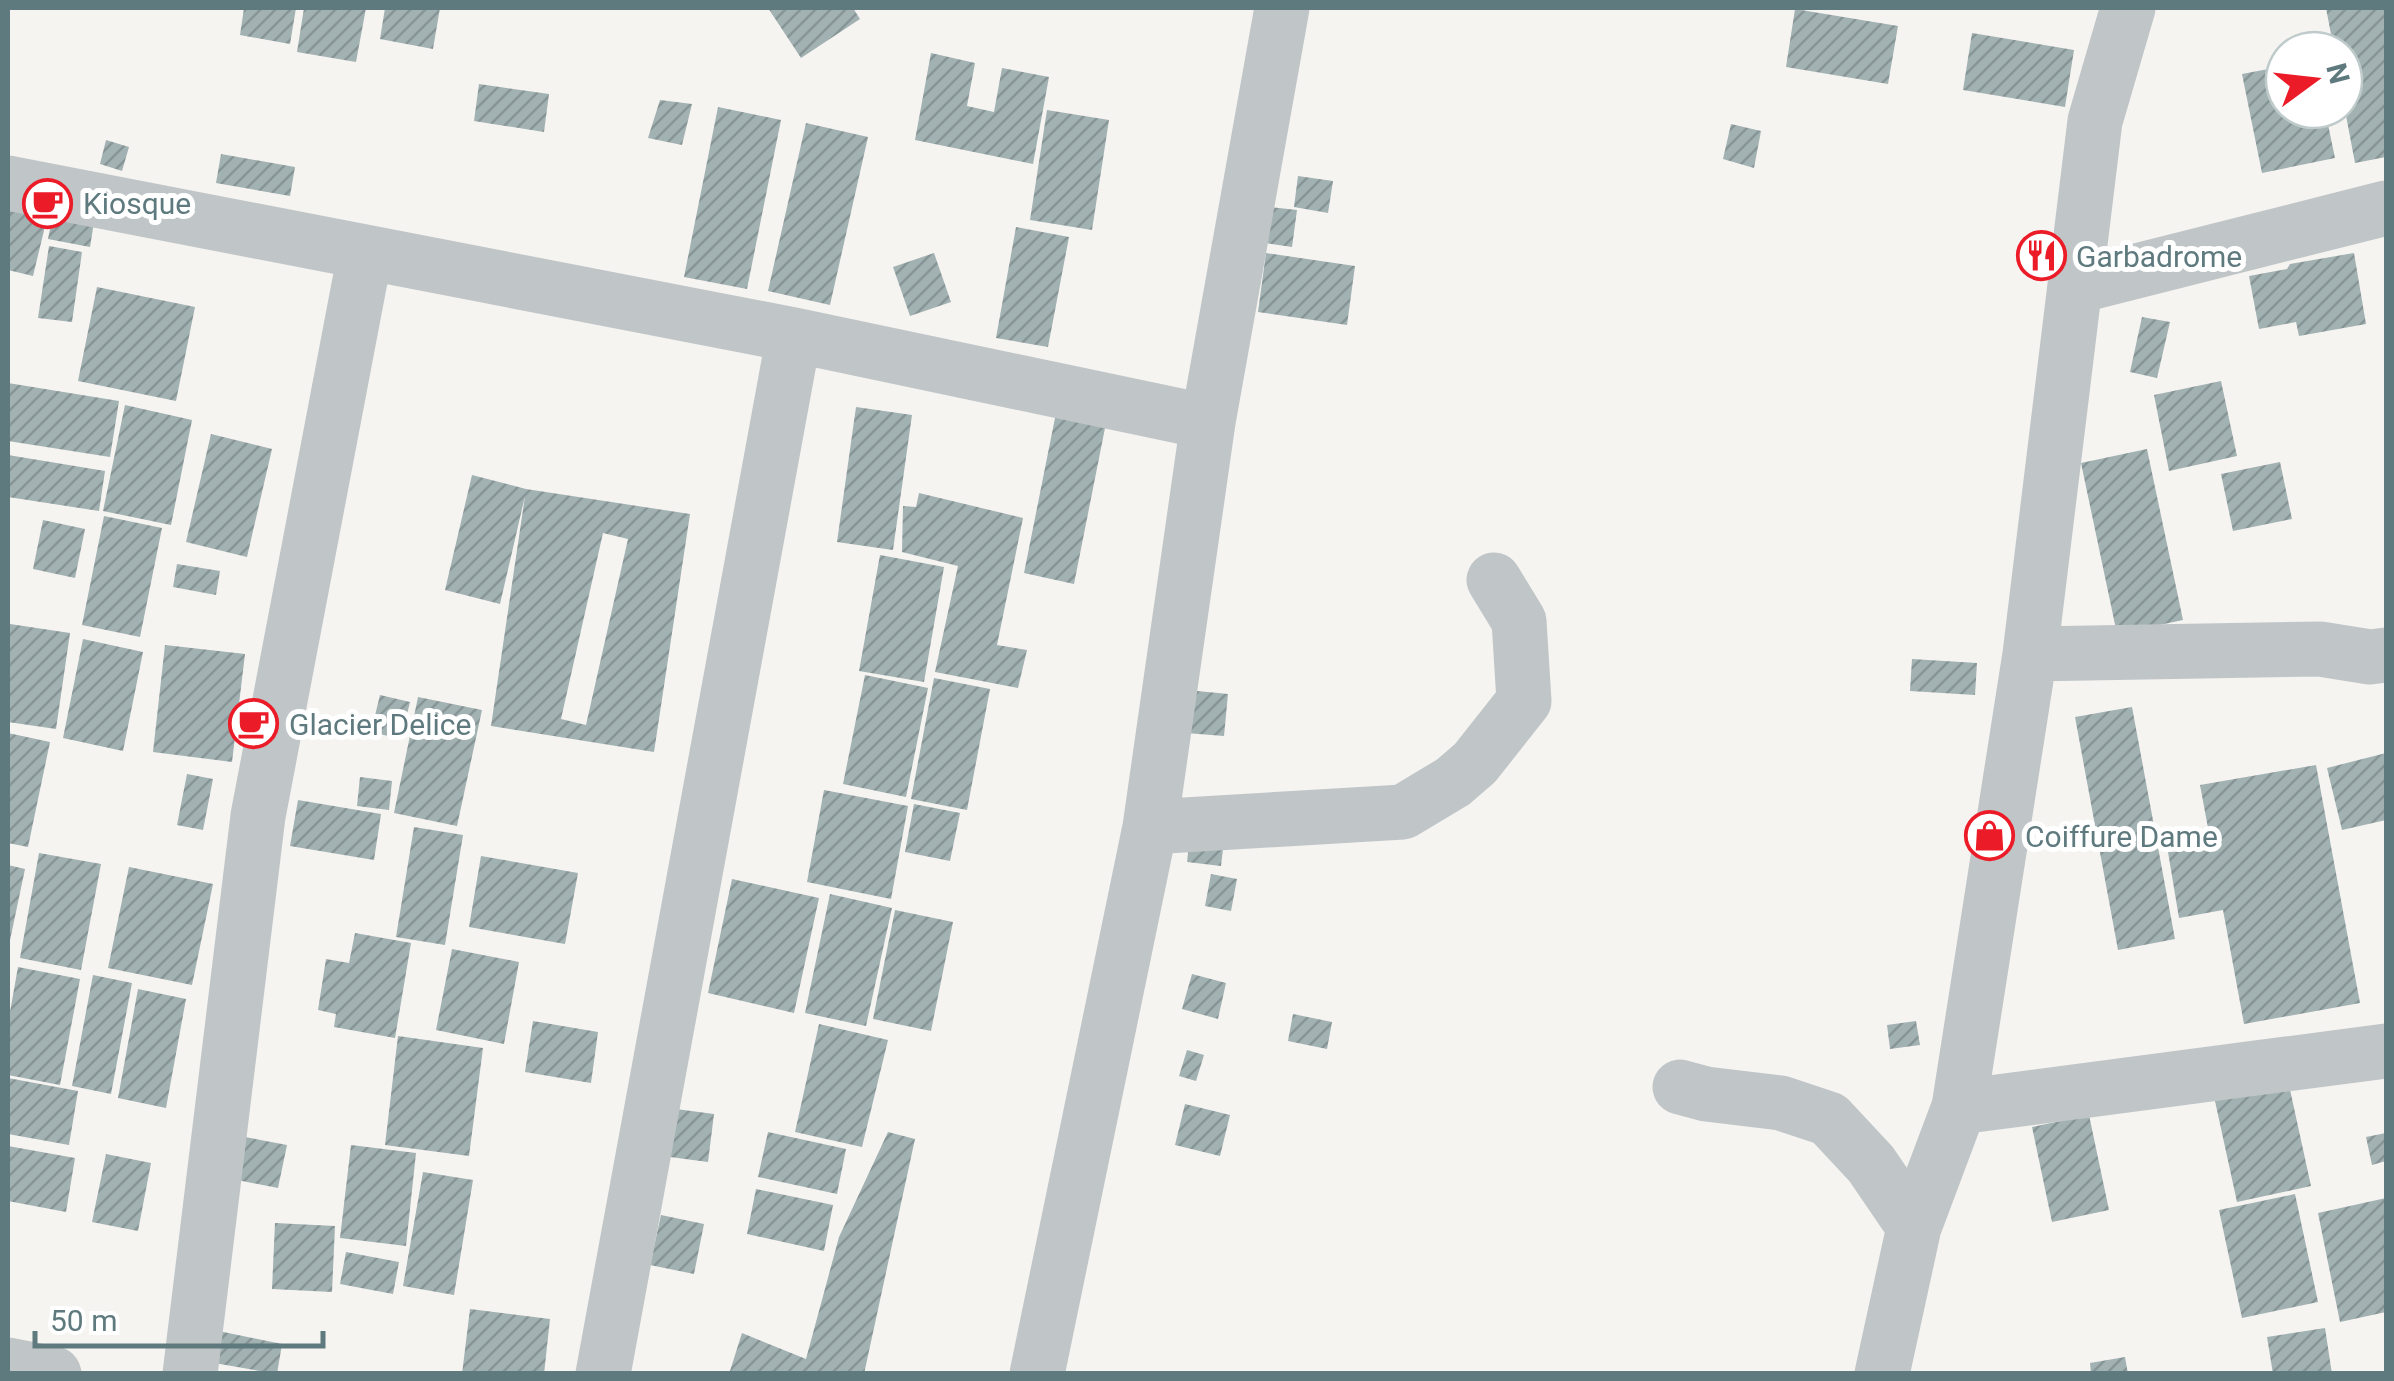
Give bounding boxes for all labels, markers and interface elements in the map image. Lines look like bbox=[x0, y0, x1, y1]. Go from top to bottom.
north arrow bbox=[2264, 30, 2364, 130]
text: N bbox=[2319, 60, 2356, 87]
cafe icon: Kiosque bbox=[22, 177, 74, 229]
place label: Kiosque bbox=[83, 186, 191, 221]
restaurant icon: Garbadrome bbox=[2015, 230, 2067, 282]
place label: Garbadrome bbox=[2076, 239, 2242, 274]
cafe icon: Glacier Delice bbox=[228, 698, 280, 750]
place label: Glacier Delice bbox=[289, 707, 471, 742]
shop icon: Coiffure Dame bbox=[1964, 810, 2016, 862]
place label: Coiffure Dame bbox=[2025, 819, 2218, 854]
scale bar bbox=[35, 1286, 322, 1348]
text: 50 m bbox=[50, 1303, 117, 1338]

